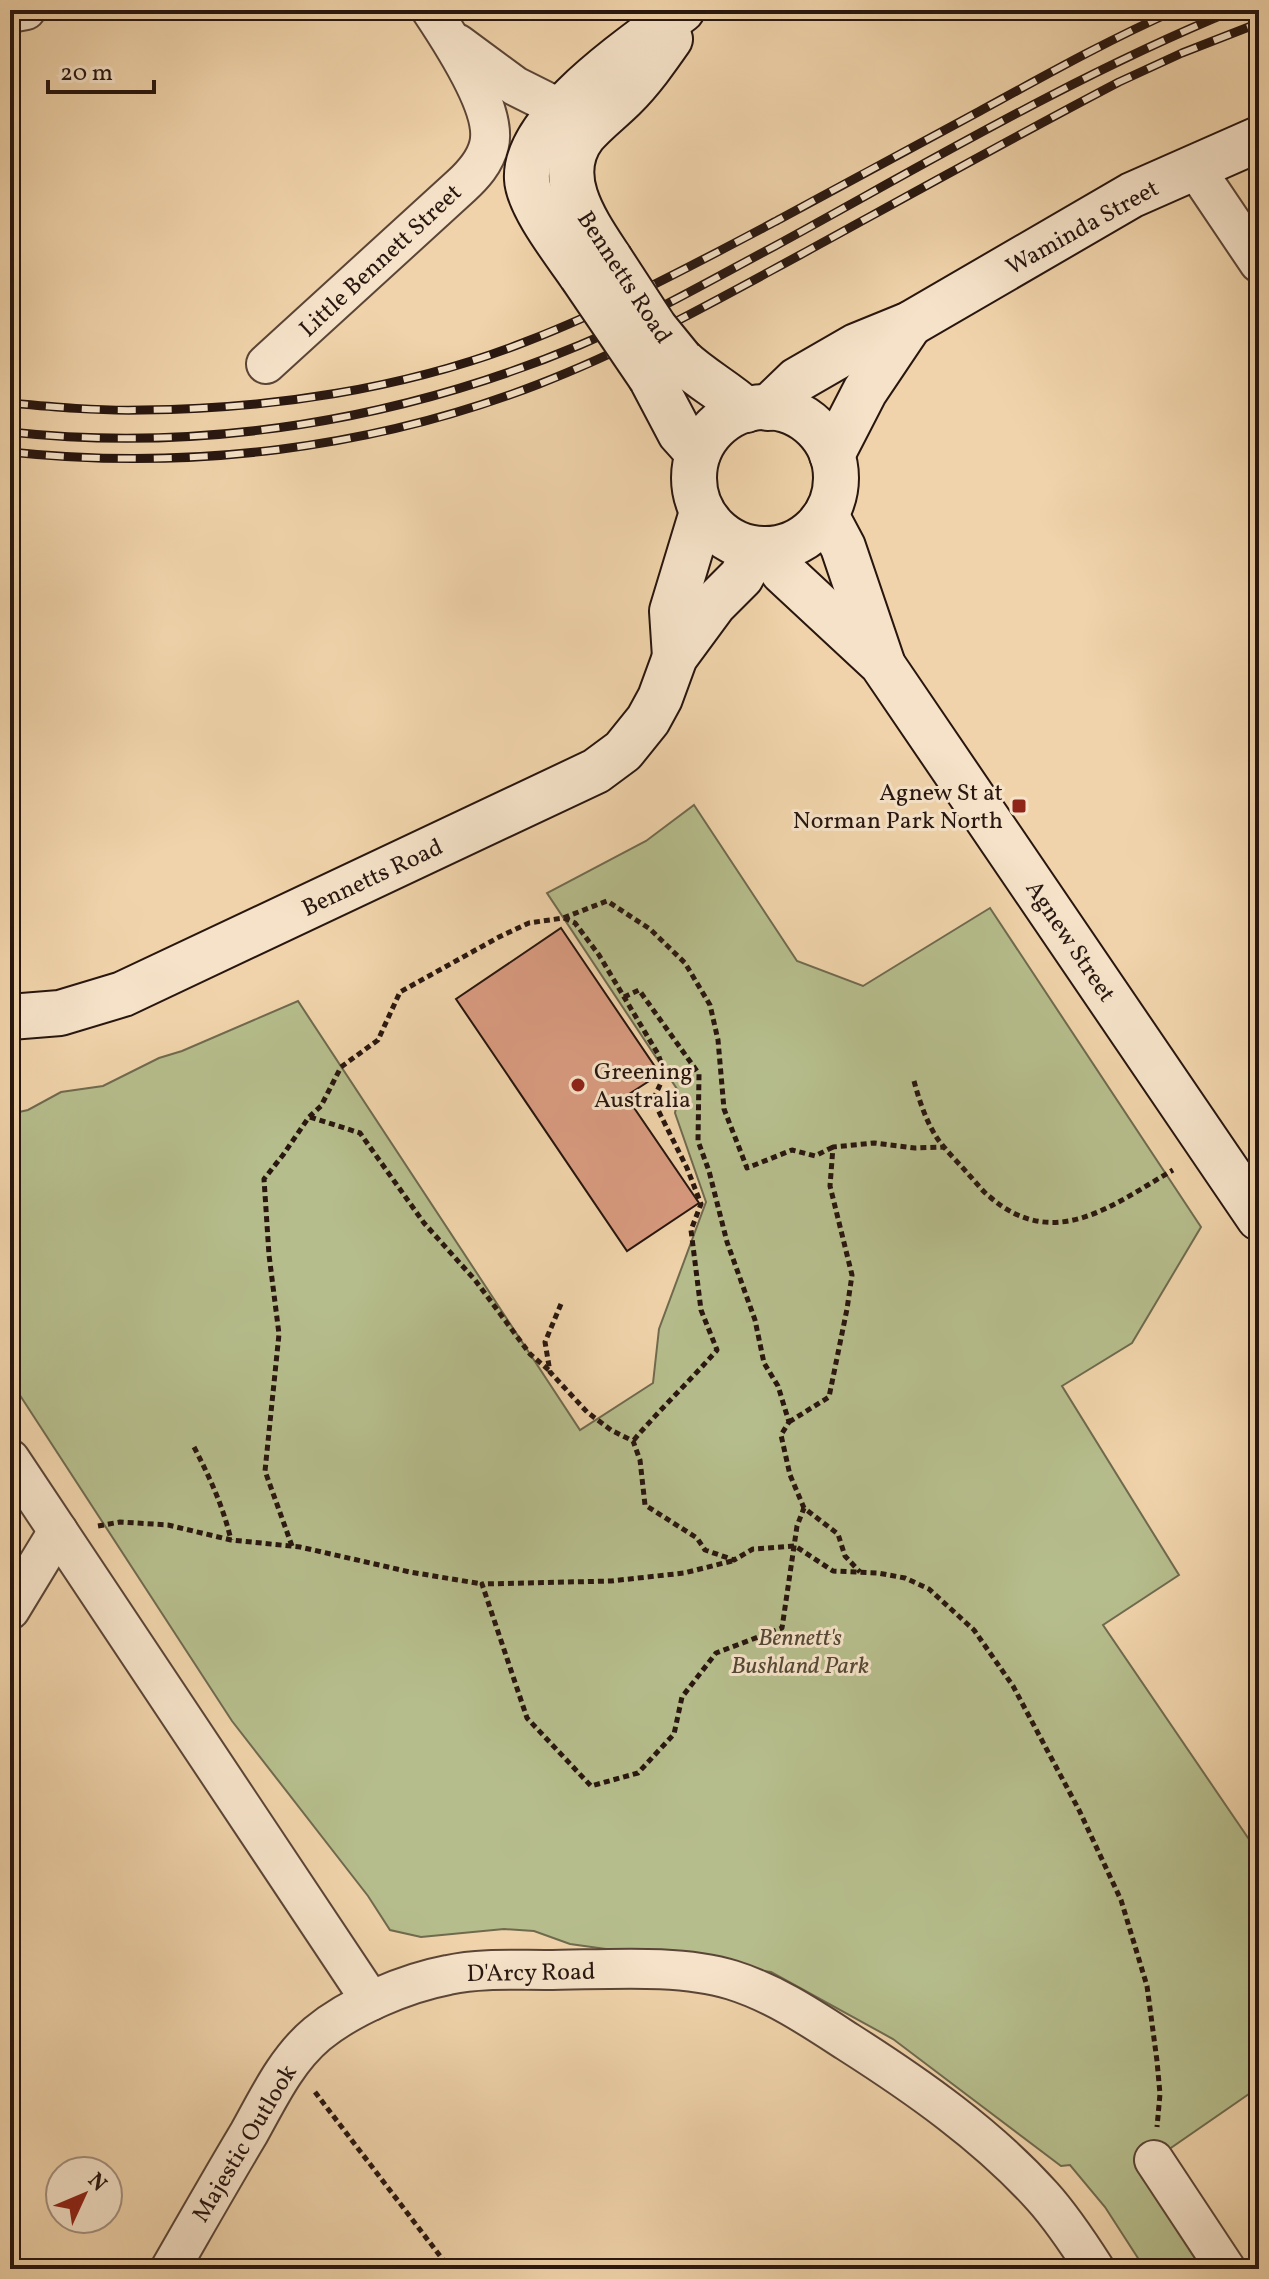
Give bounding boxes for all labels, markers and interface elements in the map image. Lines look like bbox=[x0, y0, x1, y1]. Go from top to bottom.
scale bar bbox=[48, 44, 154, 94]
text: 20 m bbox=[60, 57, 113, 91]
street label: Waminda Street bbox=[1000, 173, 1166, 285]
street label: Little Bennett Street bbox=[293, 177, 470, 346]
street label: Bennetts Road bbox=[568, 205, 679, 351]
place label: Agnew St at Norman Park North bbox=[793, 777, 1003, 839]
marker: Agnew St at Norman Park North bbox=[1010, 797, 1028, 815]
street label: Bennetts Road bbox=[297, 831, 449, 926]
street label: Agnew Street bbox=[1016, 875, 1123, 1010]
place label: Greening Australia bbox=[594, 1056, 693, 1118]
marker: Greening Australia bbox=[569, 1076, 587, 1094]
park label: Bennett's Bushland Park bbox=[731, 1622, 869, 1684]
street label: D'Arcy Road bbox=[466, 1956, 596, 1992]
street label: Majestic Outlook bbox=[185, 2059, 306, 2229]
north arrow bbox=[44, 2155, 124, 2235]
text: N bbox=[80, 2166, 113, 2199]

